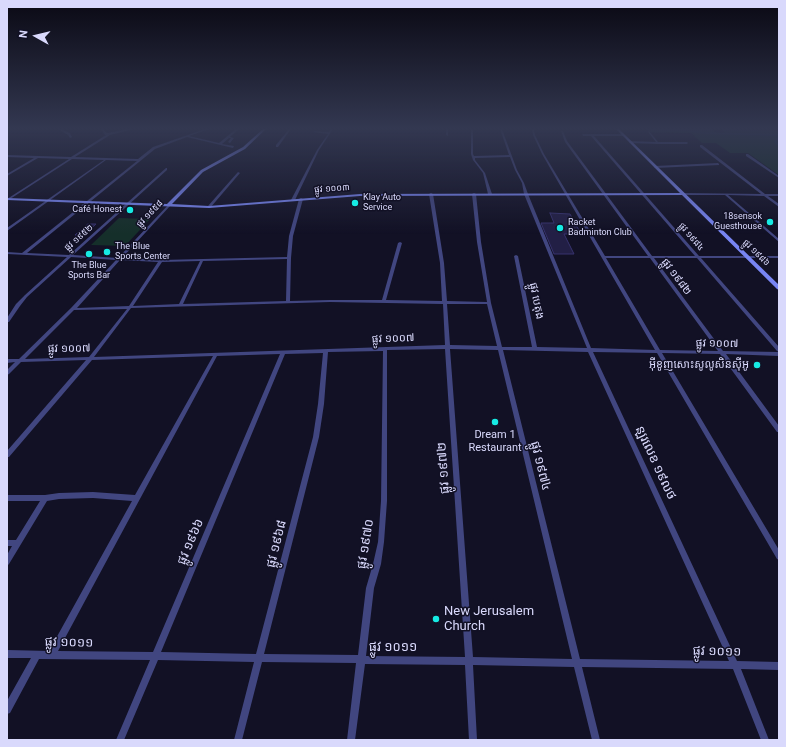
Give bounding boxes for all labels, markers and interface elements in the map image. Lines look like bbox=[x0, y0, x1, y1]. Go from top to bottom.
north arrow bbox=[16, 16, 56, 56]
text: N bbox=[17, 30, 31, 39]
street label: ផ្លូវ ១០០៣ bbox=[314, 182, 350, 196]
place label: Klay Auto Service bbox=[363, 193, 401, 214]
street label: ផ្លូវ ១៩៥៨ bbox=[134, 198, 166, 230]
marker: Klay Auto Service bbox=[350, 198, 360, 208]
place label: Café Honest bbox=[72, 205, 122, 215]
marker: Café Honest bbox=[125, 205, 135, 215]
place label: 18sensok Guesthouse bbox=[714, 212, 762, 233]
marker: 18sensok Guesthouse bbox=[765, 217, 775, 227]
place label: Racket Badminton Club bbox=[568, 218, 632, 239]
street label: ផ្លូវ ១៩៨៤ bbox=[676, 221, 706, 253]
street label: ផ្លូវ ១៩៥២ bbox=[62, 222, 96, 254]
marker: Racket Badminton Club bbox=[555, 223, 565, 233]
street label: ផ្លូវ ១៩៨៦ bbox=[740, 237, 772, 269]
place label: The Blue Sports Center bbox=[115, 242, 170, 263]
marker: The Blue Sports Center bbox=[102, 247, 112, 257]
marker: The Blue Sports Bar bbox=[84, 249, 94, 259]
street label: ផ្លូវ ១៩៨២ bbox=[658, 256, 694, 298]
place label: The Blue Sports Bar bbox=[68, 261, 110, 282]
street label: ផ្លូវ បេតុង bbox=[526, 281, 546, 321]
street label: ផ្លូវ ១០០៧ bbox=[371, 332, 415, 346]
street label: ផ្លូវ ១០០៧ bbox=[695, 337, 739, 351]
street label: ផ្លូវ ១០០៧ bbox=[47, 342, 91, 356]
place label: អ៊ីខូញសោះសូលូសិនស៊ីអូ bbox=[649, 358, 749, 372]
marker: អ៊ីខូញសោះសូលូសិនស៊ីអូ bbox=[752, 360, 762, 370]
marker: Dream 1 Restaurant bbox=[490, 417, 500, 427]
street label: ន្ឡរលេខ ១៩លថ bbox=[631, 424, 679, 502]
place label: Dream 1 Restaurant bbox=[468, 428, 522, 454]
street label: ផ្លូវ ១៩៧៤ bbox=[526, 440, 554, 492]
street label: ផ្លូវ ១៩៧២ bbox=[434, 441, 454, 495]
street label: ផ្លូវ ១៩៦៦ bbox=[174, 517, 208, 567]
street label: ផ្លូវ ១៩៦៨ bbox=[264, 518, 290, 570]
street label: ផ្លូវ ១៩៧០ bbox=[354, 518, 378, 570]
place label: New Jerusalem Church bbox=[444, 604, 534, 635]
marker: New Jerusalem Church bbox=[431, 614, 441, 624]
street label: ផ្លូវ ១០១១ bbox=[44, 635, 94, 651]
street label: ផ្លូវ ១០១១ bbox=[369, 640, 417, 656]
street label: ផ្លូវ ១០១១ bbox=[692, 644, 742, 660]

